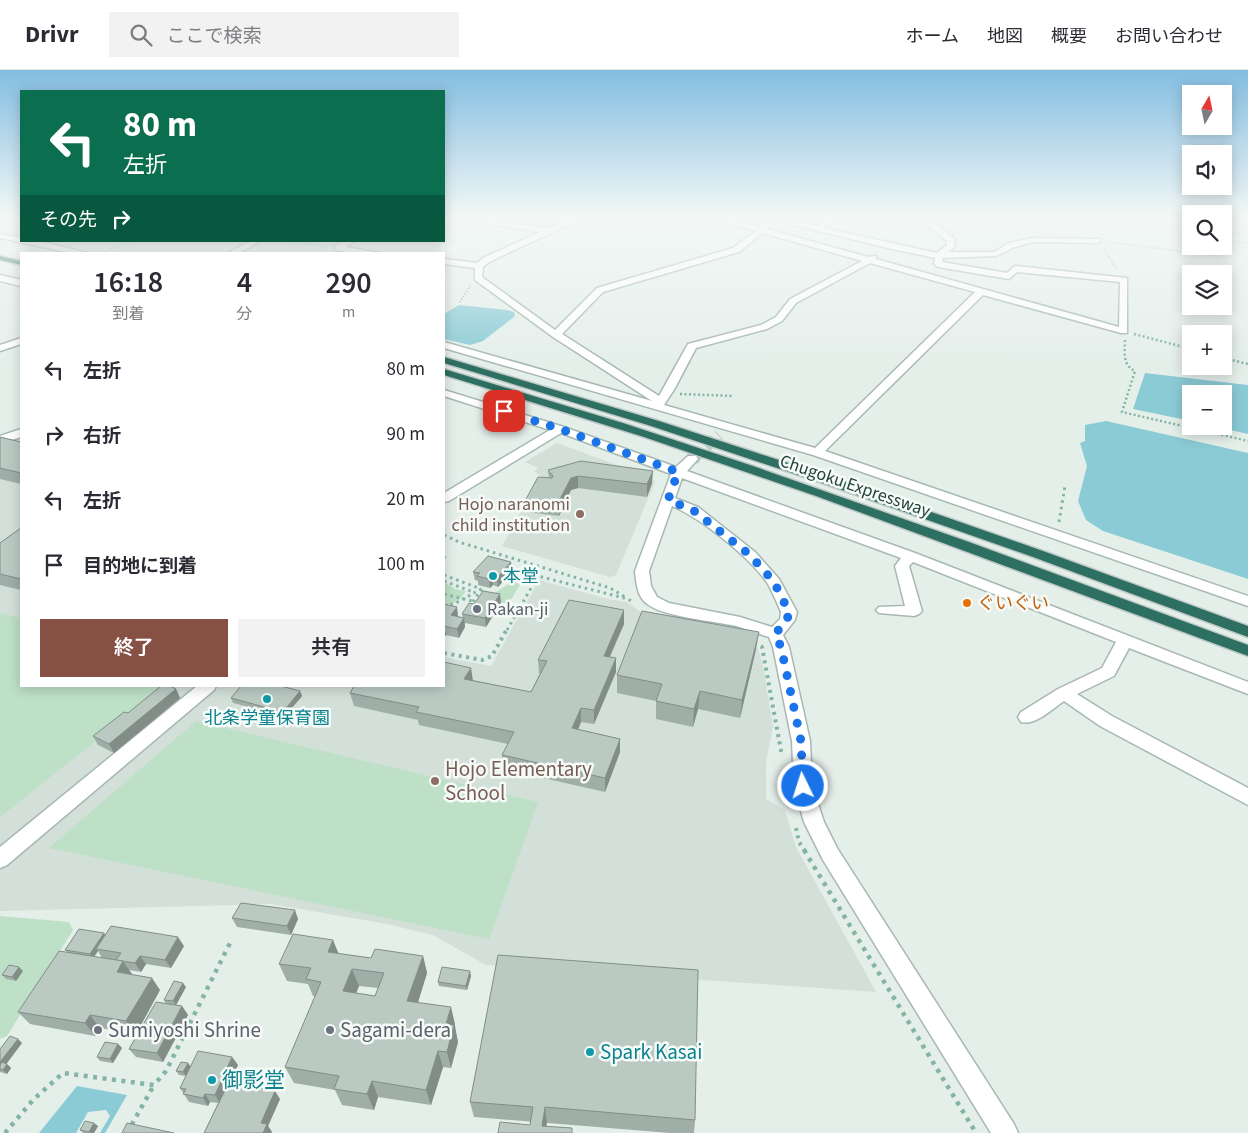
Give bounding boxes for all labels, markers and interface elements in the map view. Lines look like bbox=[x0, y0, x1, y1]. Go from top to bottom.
search box bbox=[109, 12, 459, 57]
text: Drivr bbox=[25, 17, 79, 52]
icon: search bbox=[127, 21, 155, 49]
text: ここで検索 bbox=[167, 23, 262, 50]
text: ホーム bbox=[906, 24, 959, 49]
text: 地図 bbox=[987, 24, 1023, 49]
text: 概要 bbox=[1051, 24, 1087, 49]
text: お問い合わせ bbox=[1115, 24, 1223, 49]
north arrow bbox=[1182, 85, 1232, 135]
map controls bbox=[1182, 85, 1232, 435]
text: 80 m bbox=[123, 100, 197, 150]
icon: left bbox=[40, 110, 105, 175]
button: sound bbox=[1182, 145, 1232, 195]
text: 左折 bbox=[123, 149, 167, 181]
icon: right bbox=[107, 205, 135, 233]
button: search bbox=[1182, 205, 1232, 255]
text: その先 bbox=[40, 207, 97, 234]
text: 16:18 bbox=[93, 261, 163, 304]
text: 4 bbox=[237, 261, 252, 304]
text: 290 bbox=[326, 262, 372, 305]
button: layers bbox=[1182, 265, 1232, 315]
text: m bbox=[342, 301, 355, 323]
text: 到着 bbox=[112, 303, 144, 325]
text: 分 bbox=[236, 303, 252, 325]
button: + bbox=[1182, 325, 1232, 375]
icon: left bbox=[40, 356, 68, 384]
text: 80 m bbox=[387, 356, 425, 383]
text: 左折 bbox=[83, 358, 121, 385]
button: − bbox=[1182, 385, 1232, 435]
pin bbox=[483, 390, 525, 432]
icon: arrive bbox=[490, 397, 518, 425]
icon: right bbox=[40, 421, 68, 449]
text: 90 m bbox=[387, 421, 425, 448]
text: 右折 bbox=[83, 423, 121, 450]
street label: Chugoku Expressway bbox=[776, 448, 934, 524]
icon: left bbox=[40, 486, 68, 514]
text: 20 m bbox=[387, 486, 425, 513]
text: 左折 bbox=[83, 488, 121, 515]
place label: Hojo naranomi child institution bbox=[451, 492, 570, 538]
marker: Hojo naranomi child institution bbox=[574, 508, 586, 520]
icon: arrive bbox=[40, 551, 68, 579]
text: 100 m bbox=[377, 551, 425, 578]
text: 目的地に到着 bbox=[83, 553, 197, 580]
place label: 本堂 bbox=[503, 564, 539, 589]
marker: 本堂 bbox=[487, 570, 499, 582]
place label: ぐいぐい bbox=[977, 591, 1049, 616]
place label: Rakan-ji bbox=[487, 597, 548, 622]
marker: ぐいぐい bbox=[961, 597, 973, 609]
marker: Rakan-ji bbox=[471, 603, 483, 615]
button: 終了 bbox=[40, 619, 228, 677]
button: 共有 bbox=[238, 619, 425, 677]
marker: 北条学童保育園 bbox=[261, 693, 273, 705]
place label: 北条学童保育園 bbox=[204, 706, 330, 731]
place label: Hojo Elementary School bbox=[445, 754, 592, 808]
position arrow bbox=[776, 759, 828, 811]
marker: Hojo Elementary School bbox=[429, 775, 441, 787]
place label: Sumiyoshi Shrine bbox=[108, 1015, 261, 1045]
place label: Sagami-dera bbox=[340, 1015, 451, 1045]
marker: Sumiyoshi Shrine bbox=[92, 1024, 104, 1036]
marker: Sagami-dera bbox=[324, 1024, 336, 1036]
place label: Spark Kasai bbox=[600, 1037, 702, 1067]
marker: Spark Kasai bbox=[584, 1046, 596, 1058]
place label: 御影堂 bbox=[222, 1065, 285, 1095]
marker: 御影堂 bbox=[206, 1074, 218, 1086]

